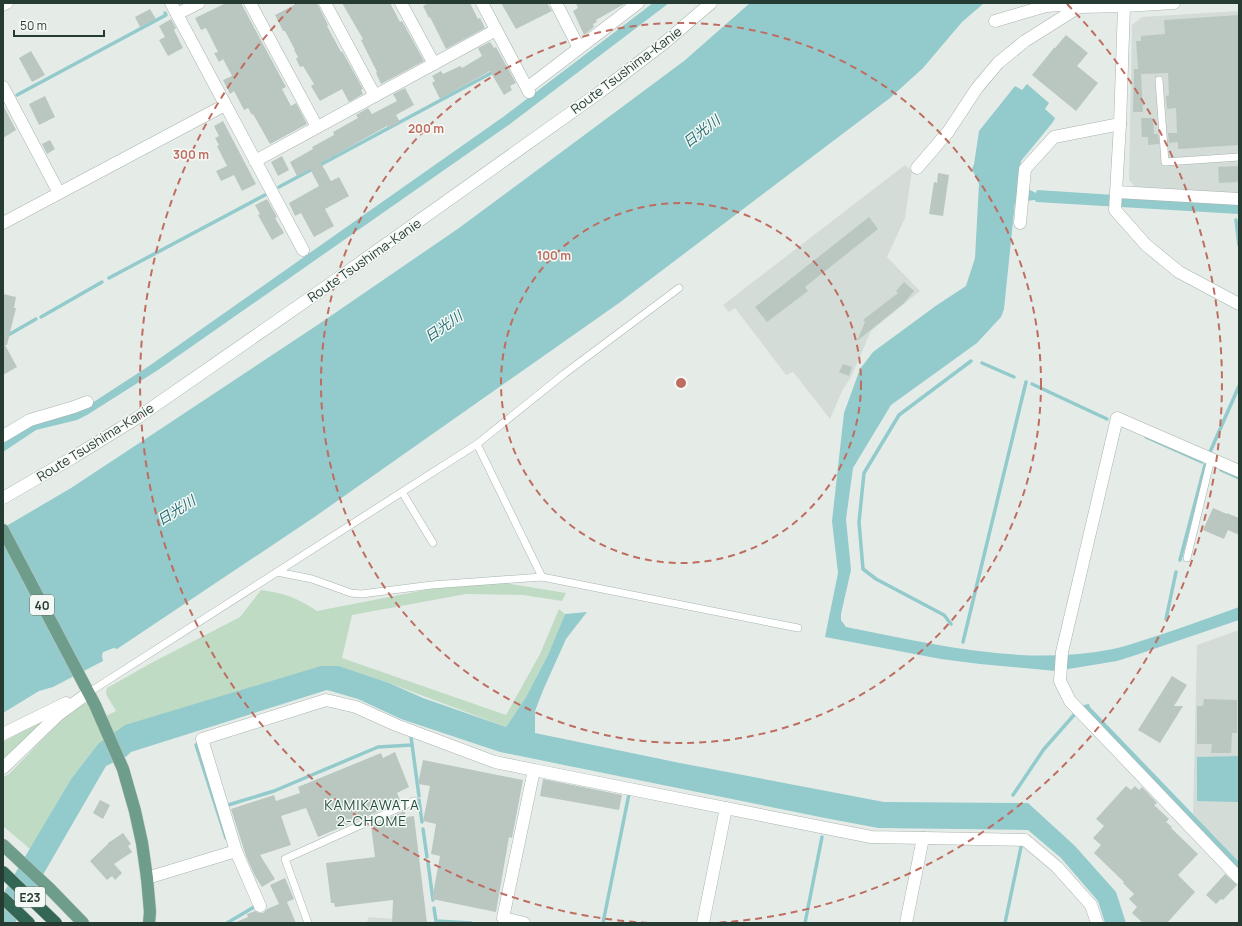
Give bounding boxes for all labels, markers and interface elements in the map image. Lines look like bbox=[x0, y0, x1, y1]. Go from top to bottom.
scale bar bbox=[14, 12, 104, 38]
text: 50 m bbox=[20, 17, 47, 34]
street label: Route Tsushima-Kanie bbox=[567, 22, 686, 118]
water label: 日光川 bbox=[679, 109, 725, 151]
text: 200 m bbox=[408, 120, 444, 137]
text: 300 m bbox=[173, 146, 209, 163]
street label: Route Tsushima-Kanie bbox=[304, 214, 425, 306]
text: 100 m bbox=[537, 247, 571, 264]
water label: 日光川 bbox=[420, 305, 467, 346]
centre of rings bbox=[674, 376, 688, 390]
street label: Route Tsushima-Kanie bbox=[33, 398, 157, 485]
water label: 日光川 bbox=[153, 490, 201, 529]
road number: 40 bbox=[30, 595, 54, 615]
district label: KAMIKAWATA 2-CHOME bbox=[324, 795, 420, 830]
road number: E23 bbox=[15, 887, 45, 907]

